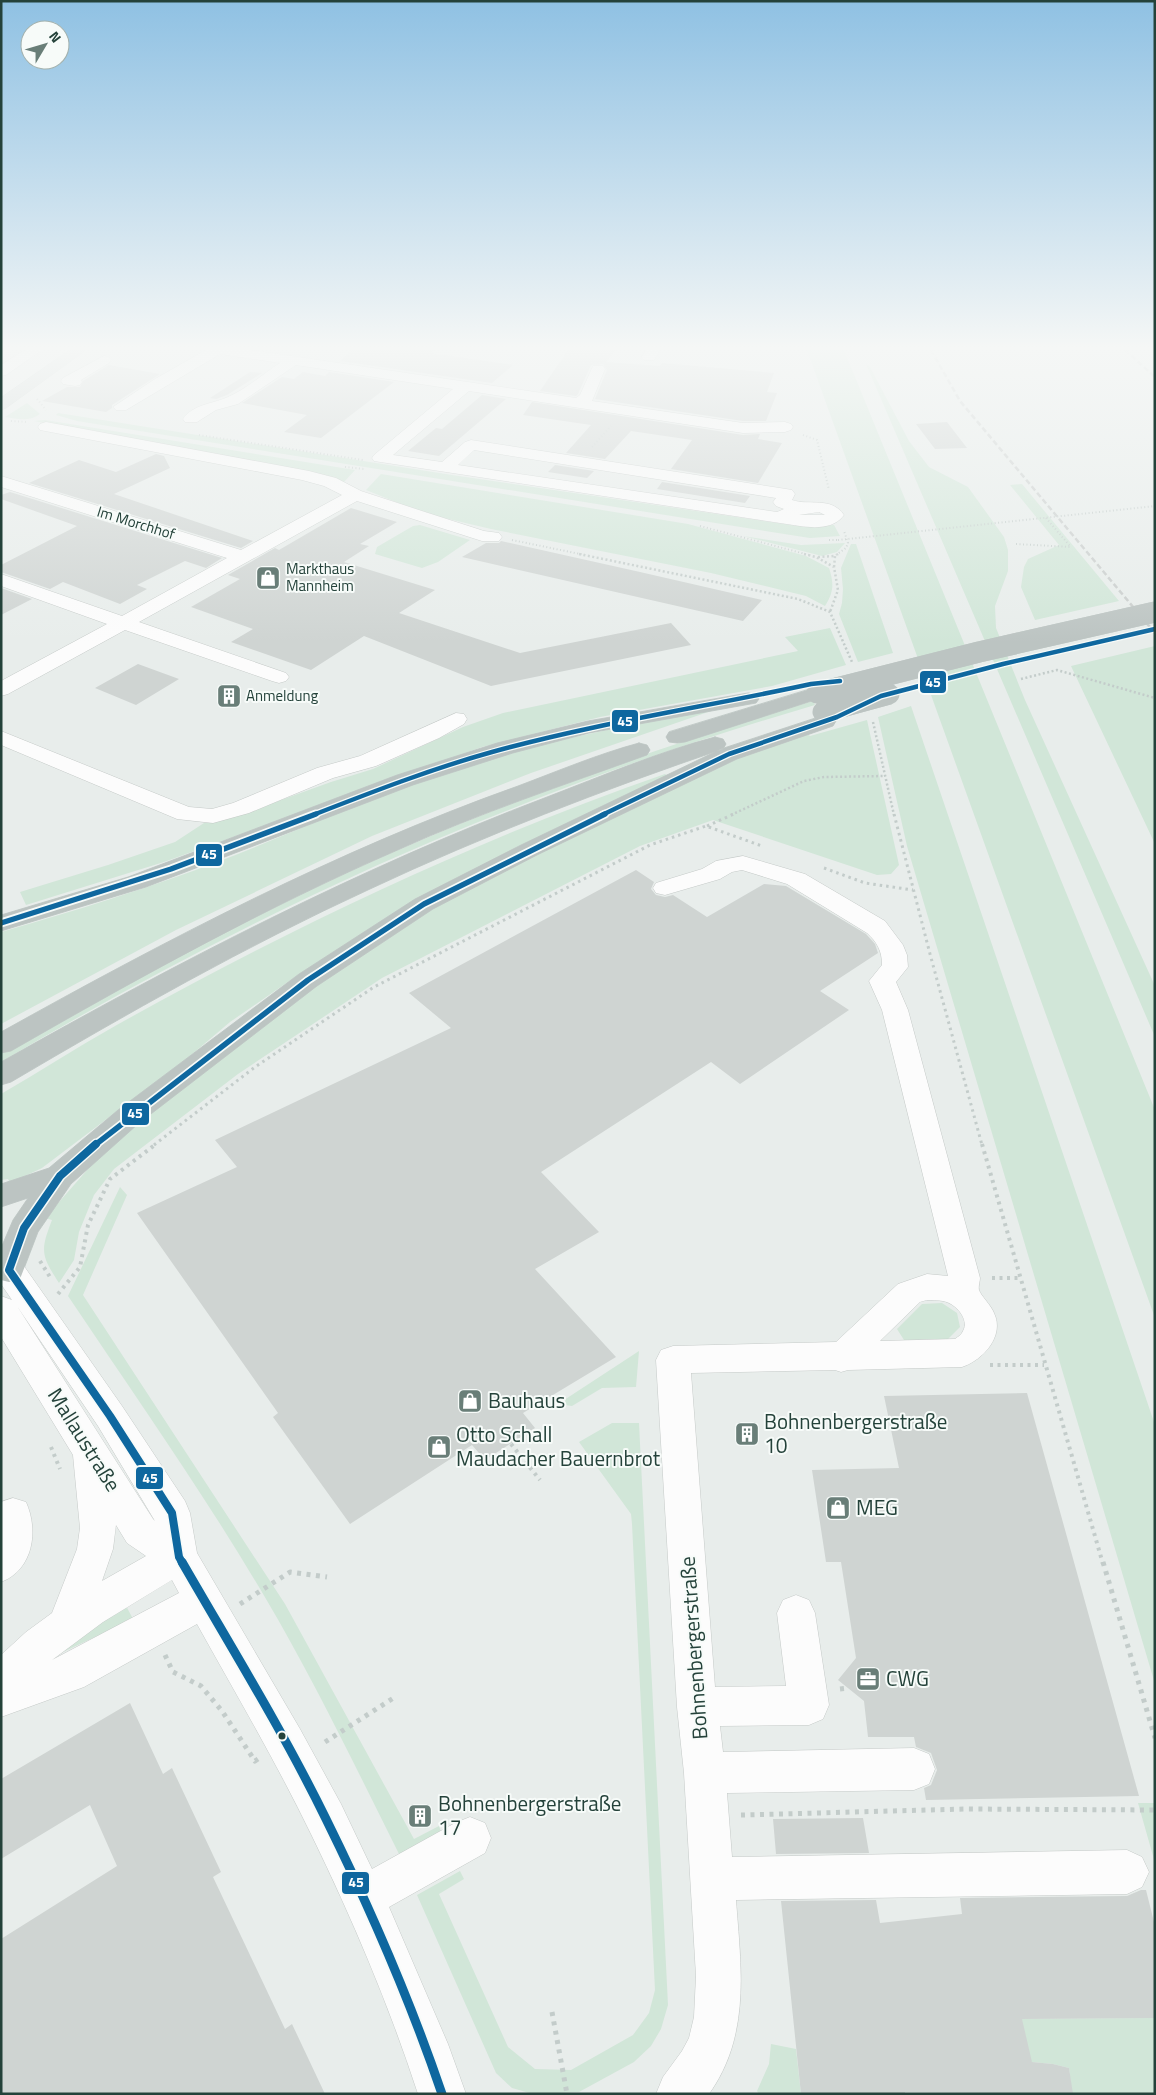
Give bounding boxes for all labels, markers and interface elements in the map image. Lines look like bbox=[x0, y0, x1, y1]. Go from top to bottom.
north arrow bbox=[20, 20, 70, 70]
text: N bbox=[44, 26, 67, 47]
street label: Im Morchhof bbox=[94, 500, 178, 545]
place label: Markthaus Mannheim bbox=[286, 557, 354, 597]
shop icon: Markthaus Mannheim bbox=[255, 565, 281, 591]
line badge: 45 bbox=[919, 670, 947, 694]
text: 45 bbox=[925, 671, 941, 692]
building icon: Anmeldung bbox=[216, 683, 242, 709]
place label: Anmeldung bbox=[246, 684, 319, 707]
line badge: 45 bbox=[611, 709, 639, 733]
text: 45 bbox=[617, 710, 633, 731]
line badge: 45 bbox=[195, 843, 223, 867]
text: 45 bbox=[201, 843, 217, 864]
line badge: 45 bbox=[121, 1102, 150, 1126]
text: 45 bbox=[127, 1102, 143, 1123]
street label: Mallaustraße bbox=[40, 1381, 129, 1498]
place label: Bauhaus bbox=[488, 1384, 565, 1416]
shop icon: Bauhaus bbox=[457, 1388, 483, 1414]
place label: Bohnenbergerstraße 10 bbox=[764, 1405, 947, 1461]
place label: Otto Schall Maudacher Bauernbrot bbox=[456, 1418, 661, 1474]
building icon: Bohnenbergerstraße 10 bbox=[734, 1421, 760, 1447]
shop icon: Otto Schall Maudacher Bauernbrot bbox=[426, 1434, 452, 1460]
line badge: 45 bbox=[135, 1466, 164, 1490]
text: 45 bbox=[142, 1467, 158, 1488]
place label: MEG bbox=[856, 1491, 898, 1523]
shop icon: MEG bbox=[825, 1495, 851, 1521]
street label: Bohnenbergerstraße bbox=[671, 1555, 715, 1741]
place label: CWG bbox=[886, 1662, 929, 1694]
office icon: CWG bbox=[855, 1666, 881, 1692]
unlabelled marker bbox=[277, 1731, 287, 1741]
place label: Bohnenbergerstraße 17 bbox=[438, 1787, 621, 1843]
building icon: Bohnenbergerstraße 17 bbox=[407, 1803, 433, 1829]
line badge: 45 bbox=[341, 1871, 370, 1895]
text: 45 bbox=[348, 1871, 364, 1892]

